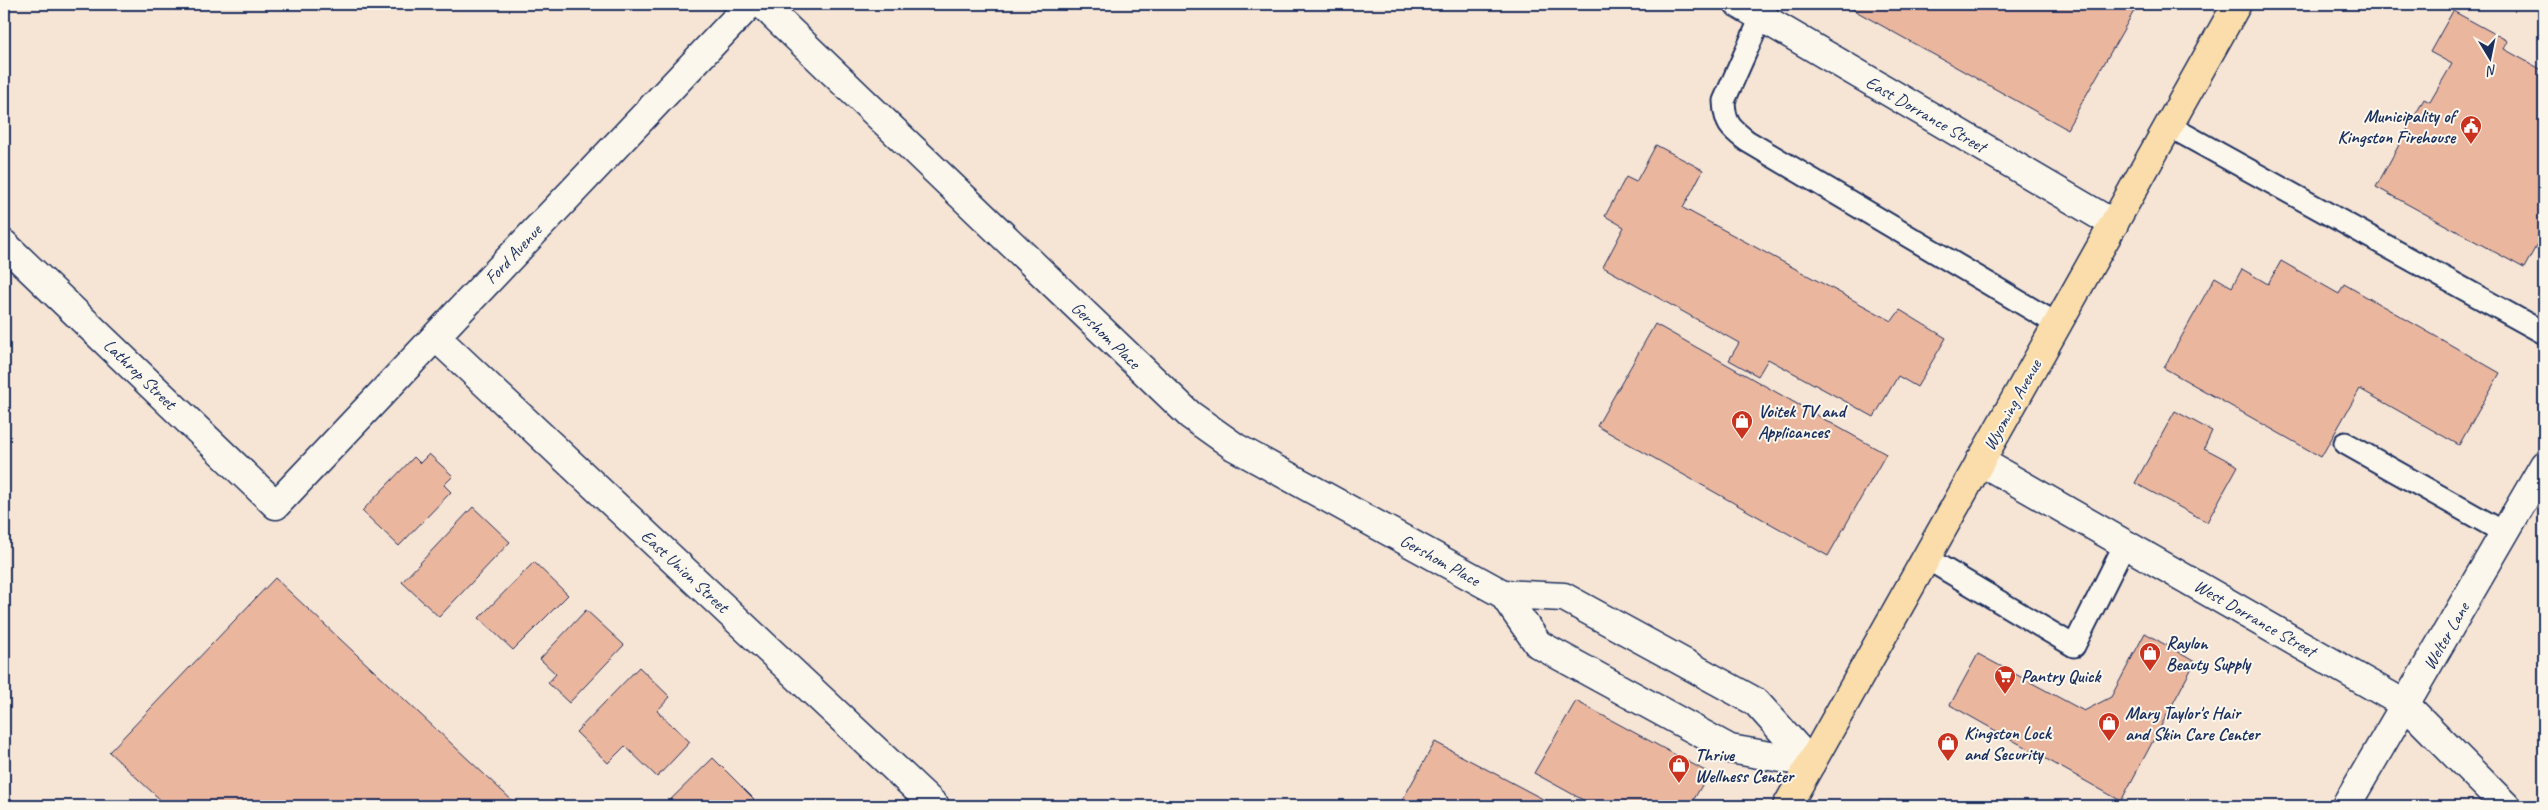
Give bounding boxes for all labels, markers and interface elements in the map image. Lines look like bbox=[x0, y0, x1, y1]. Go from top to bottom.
north arrow bbox=[2466, 32, 2516, 82]
text: N bbox=[2484, 61, 2498, 80]
street label: East Dorrance Street bbox=[1862, 71, 1993, 159]
place label: Municipality of Kingston Firehouse bbox=[2338, 105, 2460, 148]
public building icon: Municipality of Kingston Firehouse bbox=[2459, 114, 2483, 145]
street label: Ford Avenue bbox=[480, 219, 547, 288]
street label: Gershom Place bbox=[1067, 297, 1146, 374]
street label: Lathrop Street bbox=[99, 334, 182, 415]
street label: Wyoming Avenue bbox=[1978, 355, 2047, 454]
place label: Voitek TV and Applicances bbox=[1758, 400, 1848, 443]
shop icon: Voitek TV and Applicances bbox=[1730, 409, 1754, 440]
street label: East Union Street bbox=[637, 525, 735, 619]
street label: Gershom Place bbox=[1396, 529, 1485, 591]
street label: West Dorrance Street bbox=[2190, 574, 2322, 663]
street label: Welter Lane bbox=[2418, 598, 2475, 673]
place label: Raylon Beauty Supply bbox=[2166, 632, 2252, 675]
shop icon: Raylon Beauty Supply bbox=[2138, 641, 2162, 672]
supermarket icon: Pantry Quick bbox=[1993, 664, 2017, 695]
place label: Pantry Quick bbox=[2021, 665, 2102, 687]
place label: Mary Taylor's Hair and Skin Care Center bbox=[2125, 702, 2262, 745]
shop icon: Mary Taylor's Hair and Skin Care Center bbox=[2097, 711, 2121, 742]
place label: Kingston Lock and Security bbox=[1964, 722, 2053, 765]
shop icon: Kingston Lock and Security bbox=[1936, 731, 1960, 762]
place label: Thrive Wellness Center bbox=[1695, 744, 1796, 787]
shop icon: Thrive Wellness Center bbox=[1667, 753, 1691, 784]

